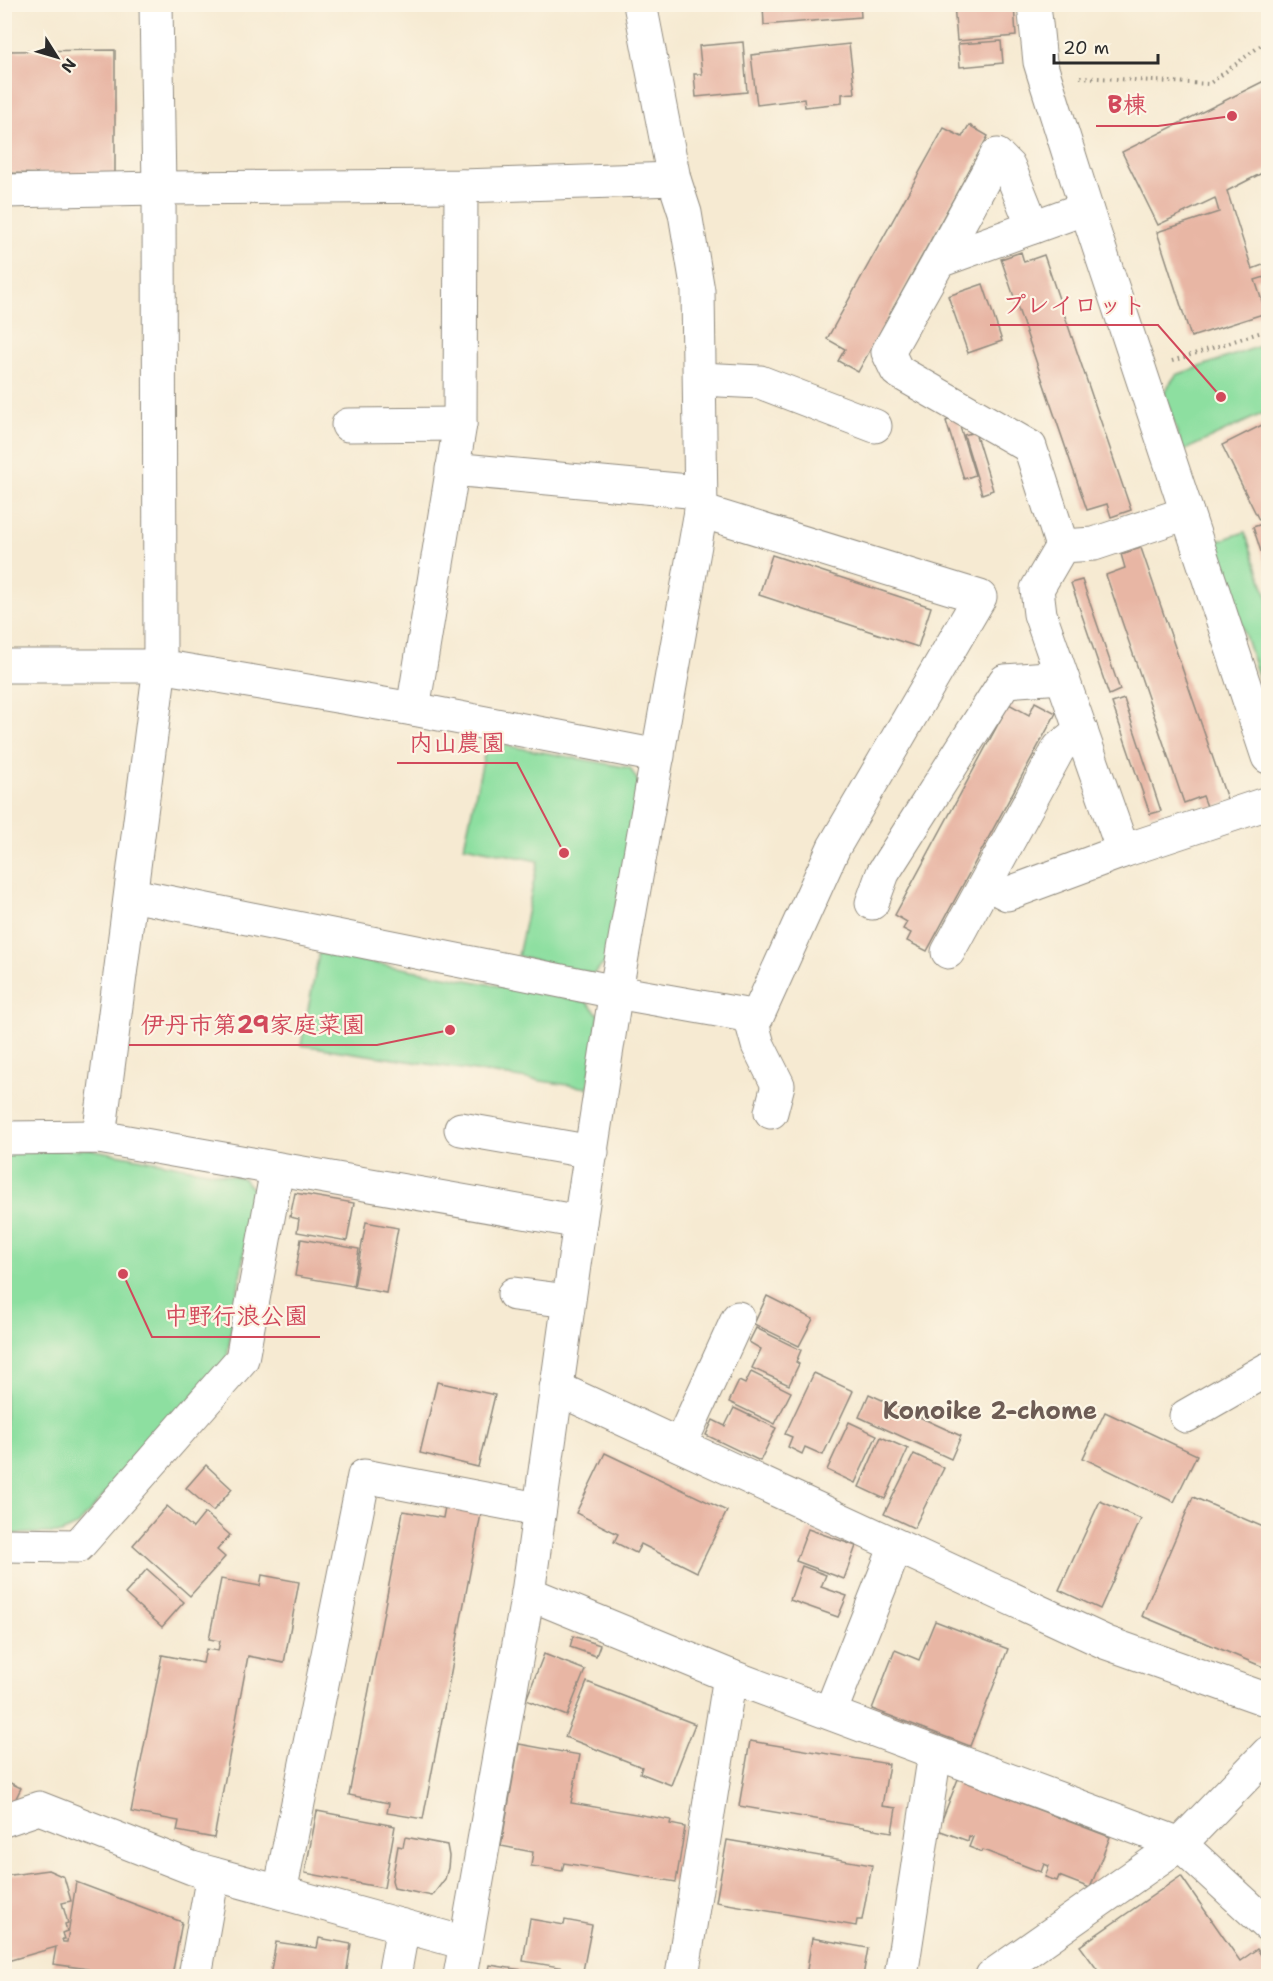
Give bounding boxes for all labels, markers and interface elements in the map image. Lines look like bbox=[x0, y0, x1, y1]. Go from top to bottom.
north arrow bbox=[27, 27, 87, 87]
scale bar bbox=[1054, 27, 1158, 65]
text: 20 m bbox=[1063, 36, 1109, 60]
text: N bbox=[56, 54, 81, 77]
callout: B棟 bbox=[1096, 84, 1158, 126]
text: B棟 bbox=[1108, 89, 1147, 121]
callout: プレイロット bbox=[990, 283, 1158, 325]
text: プレイロット bbox=[1002, 289, 1146, 321]
callout: 内山農園 bbox=[397, 721, 517, 763]
text: 内山農園 bbox=[409, 727, 505, 759]
callout: 伊丹市第29家庭菜園 bbox=[129, 1003, 377, 1045]
text: 伊丹市第29家庭菜園 bbox=[141, 1009, 365, 1041]
callout: 中野行浪公園 bbox=[152, 1295, 320, 1337]
text: 中野行浪公園 bbox=[164, 1300, 308, 1332]
district label: Konoike 2-chome bbox=[883, 1395, 1097, 1427]

